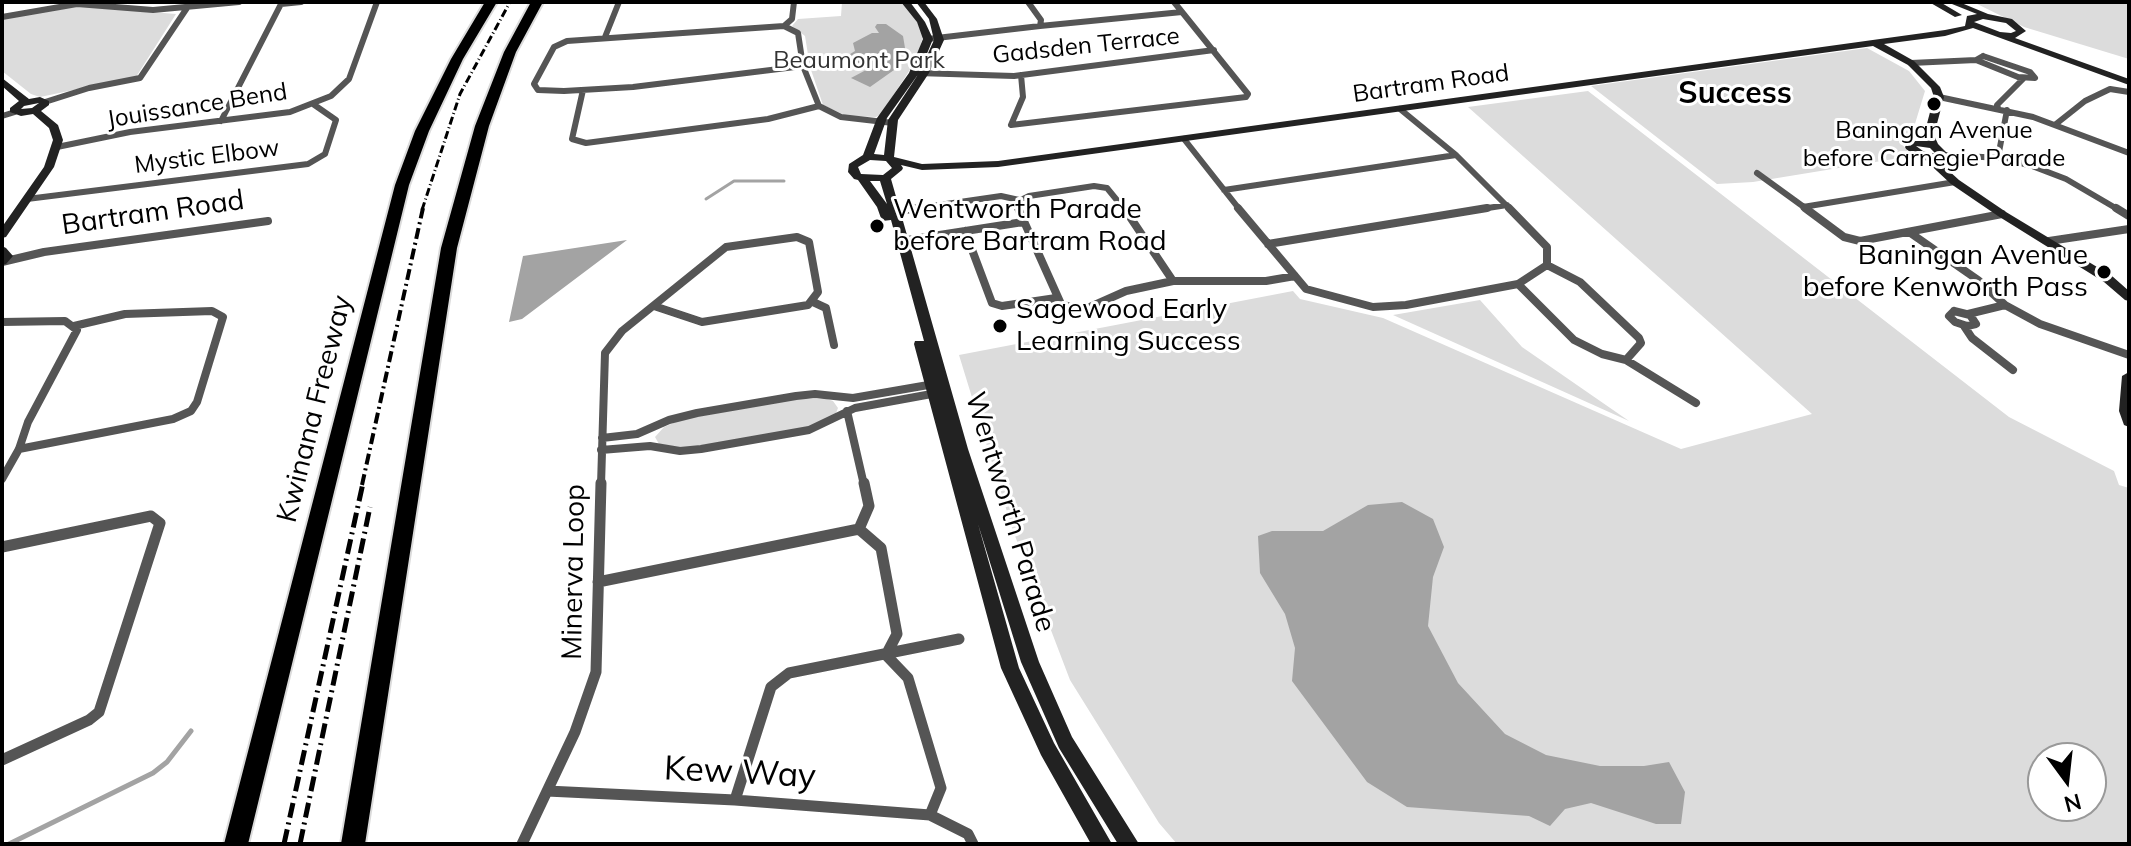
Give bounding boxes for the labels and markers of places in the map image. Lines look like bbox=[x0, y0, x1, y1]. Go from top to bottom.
marker: Baningan Avenue before Carnegie Parade bbox=[1925, 95, 1943, 113]
place label: Baningan Avenue before Carnegie Parade bbox=[1803, 117, 2065, 173]
place label: Wentworth Parade before Bartram Road bbox=[893, 193, 1167, 259]
marker: Wentworth Parade before Bartram Road bbox=[868, 217, 886, 235]
place label: Baningan Avenue before Kenworth Pass bbox=[1803, 239, 2088, 305]
marker: Baningan Avenue before Kenworth Pass bbox=[2095, 263, 2113, 281]
place label: Sagewood Early Learning Success bbox=[1016, 293, 1241, 359]
marker: Sagewood Early Learning Success bbox=[991, 317, 1009, 335]

